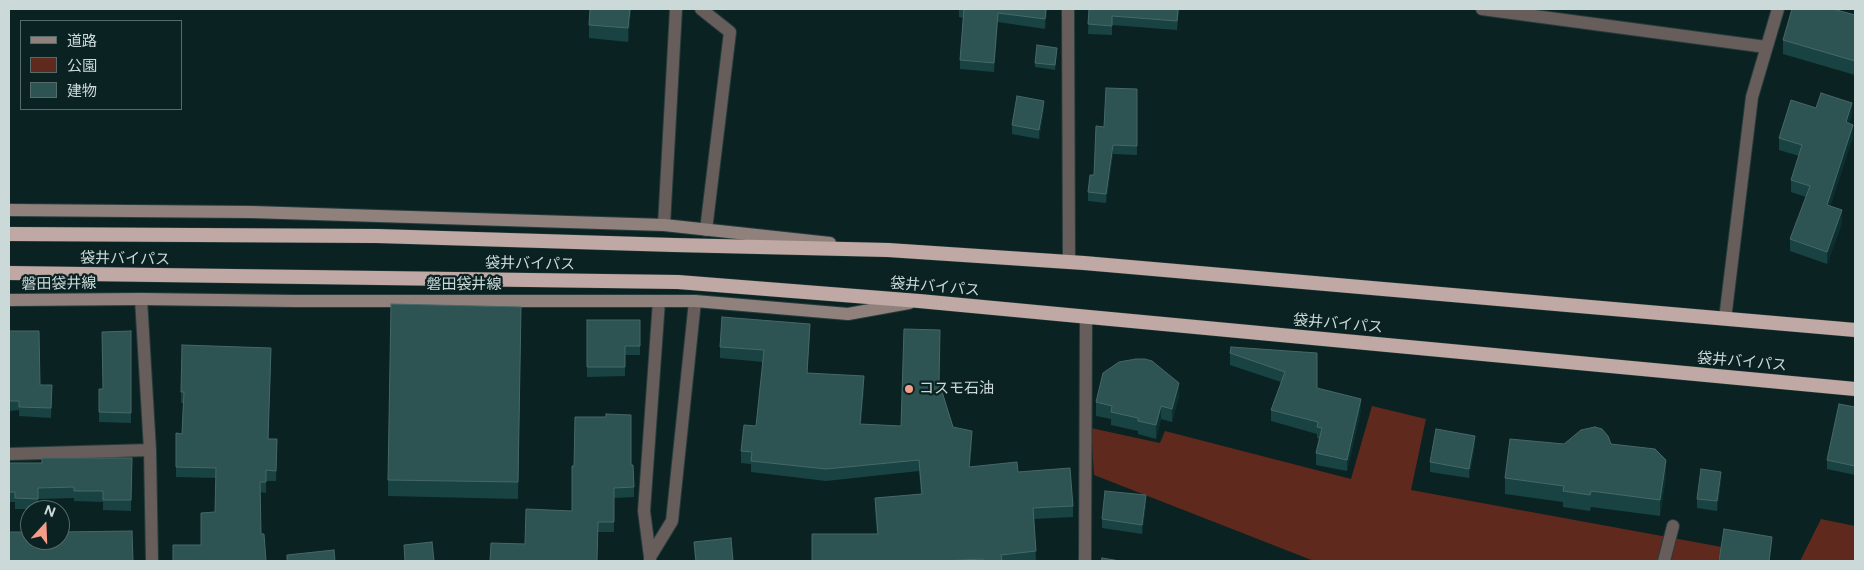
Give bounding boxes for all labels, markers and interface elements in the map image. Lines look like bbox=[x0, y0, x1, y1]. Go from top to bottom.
legend bbox=[20, 20, 182, 110]
text: 道路 bbox=[67, 32, 97, 50]
text: 公園 bbox=[67, 57, 97, 75]
text: 建物 bbox=[67, 82, 97, 100]
street label: 袋井バイパス bbox=[80, 249, 170, 269]
street label: 袋井バイパス bbox=[485, 254, 575, 274]
street label: 磐田袋井線 bbox=[21, 274, 97, 294]
street label: 袋井バイパス bbox=[889, 274, 981, 300]
street label: 磐田袋井線 bbox=[427, 276, 501, 294]
street label: 袋井バイパス bbox=[1292, 311, 1384, 337]
street label: 袋井バイパス bbox=[1696, 349, 1788, 375]
place label: コスモ石油 bbox=[919, 380, 994, 398]
marker: コスモ石油 bbox=[903, 383, 915, 395]
north arrow bbox=[20, 500, 70, 550]
text: N bbox=[42, 502, 58, 521]

